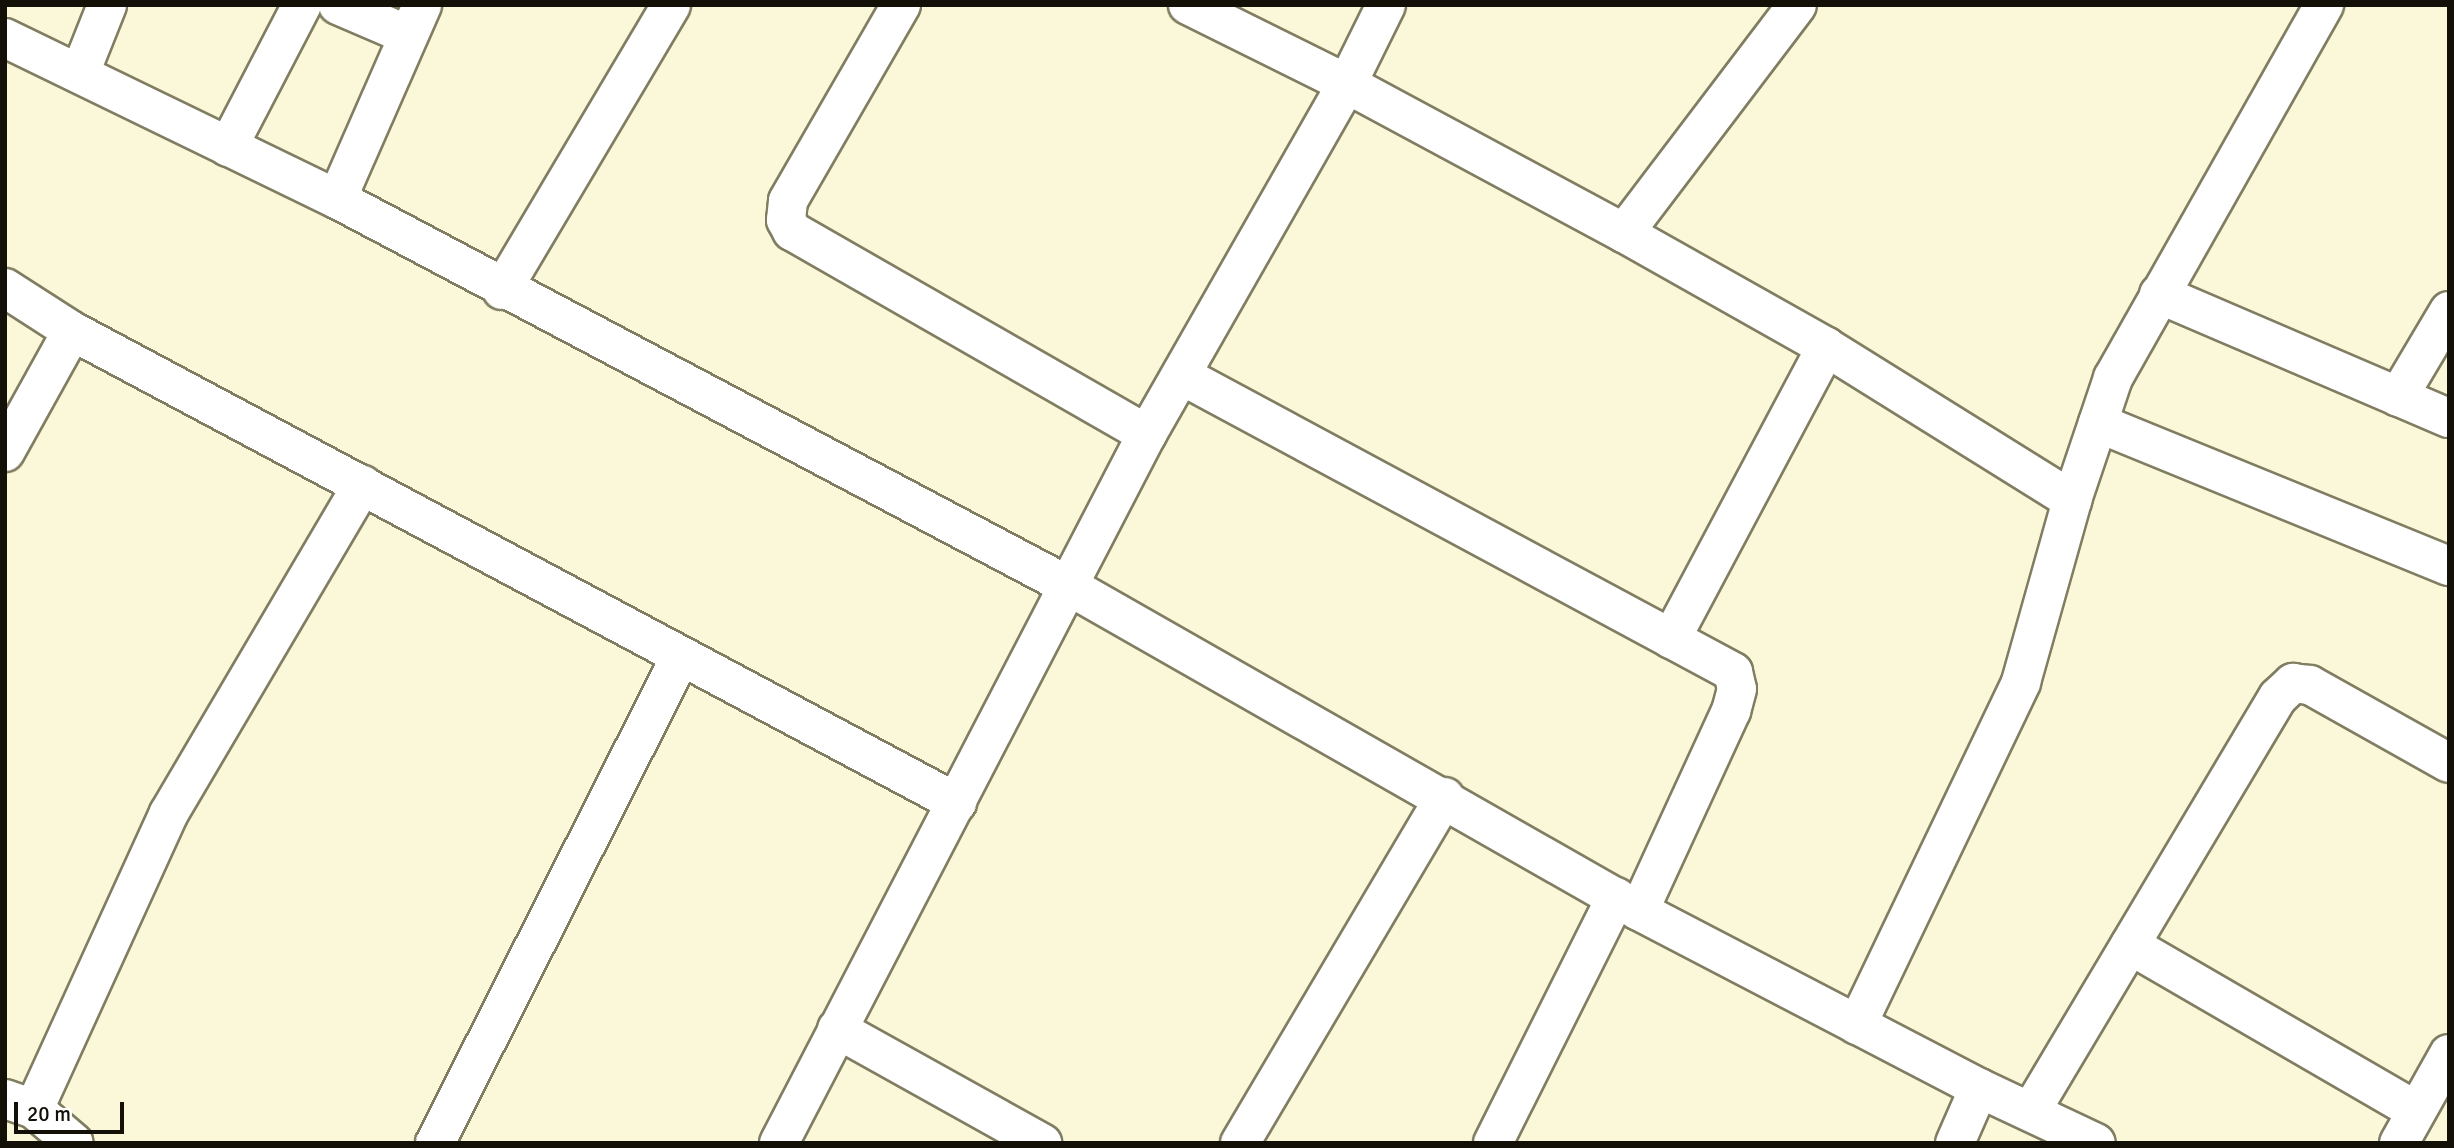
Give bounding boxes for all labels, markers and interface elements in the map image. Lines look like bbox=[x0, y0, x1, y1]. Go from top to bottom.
scale bar bbox=[18, 1088, 128, 1132]
text: 20 m bbox=[27, 1101, 71, 1127]

